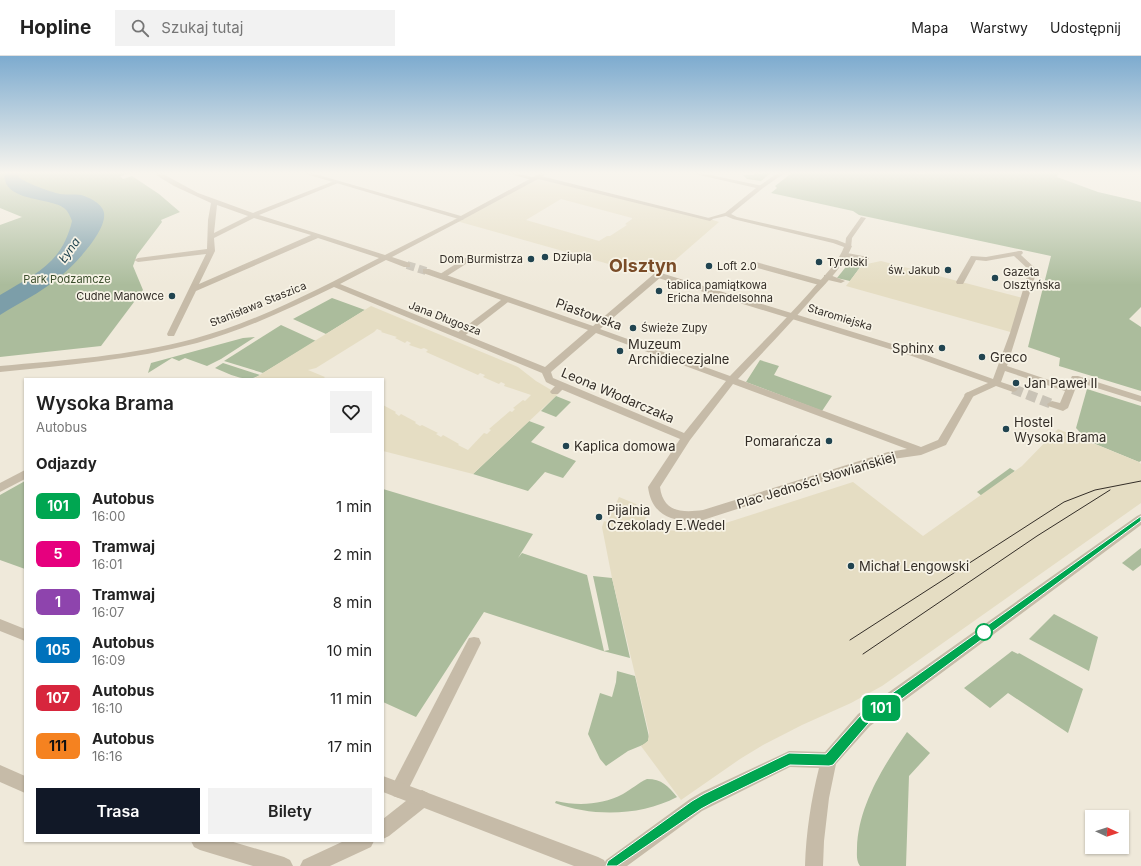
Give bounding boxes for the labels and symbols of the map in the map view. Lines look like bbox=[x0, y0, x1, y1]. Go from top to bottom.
water label: Łyna bbox=[55, 235, 83, 265]
place label: Dziupla bbox=[553, 250, 592, 264]
place label: Dom Burmistrza bbox=[440, 252, 523, 266]
marker: Dziupla bbox=[540, 252, 550, 262]
marker: Dom Burmistrza bbox=[526, 254, 536, 264]
district label: Olsztyn bbox=[609, 255, 677, 276]
place label: Tyrolski bbox=[827, 255, 867, 269]
marker: Tyrolski bbox=[814, 257, 824, 267]
place label: Loft 2.0 bbox=[717, 259, 757, 273]
marker: Loft 2.0 bbox=[704, 261, 714, 271]
place label: św. Jakub bbox=[888, 263, 940, 277]
marker: św. Jakub bbox=[943, 265, 953, 275]
place label: Gazeta Olsztyńska bbox=[1003, 265, 1060, 292]
park label: Park Podzamcze bbox=[23, 272, 111, 286]
marker: Gazeta Olsztyńska bbox=[990, 273, 1000, 283]
street label: Stanisława Staszica bbox=[208, 278, 308, 330]
place label: tablica pamiątkowa Ericha Mendelsohna bbox=[667, 278, 773, 305]
marker: tablica pamiątkowa Ericha Mendelsohna bbox=[654, 286, 664, 296]
place label: Cudne Manowce bbox=[76, 289, 164, 303]
marker: Cudne Manowce bbox=[167, 291, 177, 301]
street label: Piastowska bbox=[554, 295, 624, 333]
street label: Jana Długosza bbox=[407, 298, 483, 338]
street label: Staromiejska bbox=[806, 301, 874, 333]
place label: Świeże Zupy bbox=[641, 321, 708, 335]
marker: Świeże Zupy bbox=[628, 323, 638, 333]
place label: Muzeum Archidiecezjalne bbox=[628, 336, 729, 367]
place label: Sphinx bbox=[892, 340, 934, 356]
marker: Sphinx bbox=[937, 343, 947, 353]
marker: Muzeum Archidiecezjalne bbox=[615, 346, 625, 356]
place label: Greco bbox=[990, 349, 1027, 365]
marker: Greco bbox=[977, 352, 987, 362]
street label: Leona Włodarczaka bbox=[559, 364, 677, 426]
place label: Jan Paweł II bbox=[1024, 375, 1097, 391]
marker: Jan Paweł II bbox=[1011, 378, 1021, 388]
place label: Hostel Wysoka Brama bbox=[1014, 414, 1106, 445]
marker: Hostel Wysoka Brama bbox=[1001, 424, 1011, 434]
place label: Pomarańcza bbox=[745, 433, 821, 449]
marker: Pomarańcza bbox=[824, 436, 834, 446]
place label: Kaplica domowa bbox=[574, 438, 675, 454]
marker: Kaplica domowa bbox=[561, 441, 571, 451]
street label: Plac Jedności Słowiańskiej bbox=[735, 448, 897, 512]
place label: Pijalnia Czekolady E.Wedel bbox=[607, 502, 725, 533]
marker: Pijalnia Czekolady E.Wedel bbox=[594, 512, 604, 522]
place label: Michał Lengowski bbox=[859, 558, 969, 574]
marker: Michał Lengowski bbox=[846, 561, 856, 571]
unlabelled marker bbox=[975, 623, 993, 641]
line badge: 101 bbox=[858, 695, 904, 721]
north arrow bbox=[1085, 810, 1129, 854]

